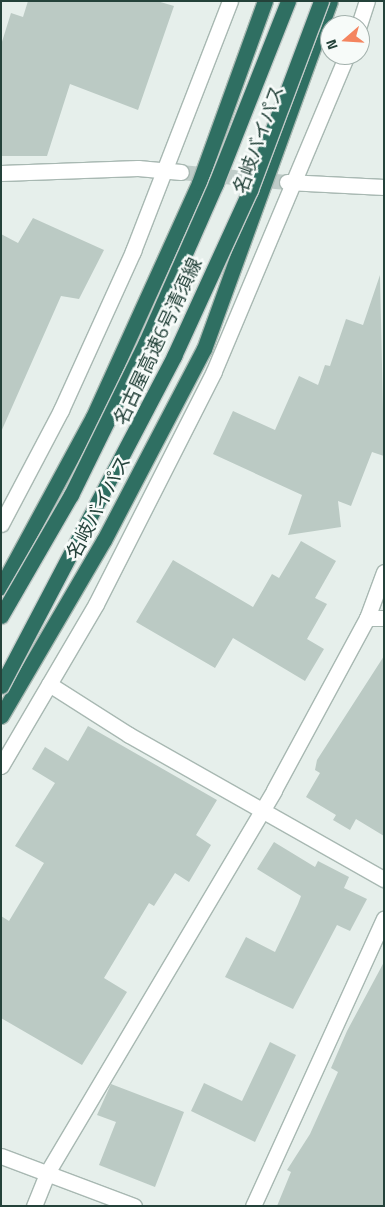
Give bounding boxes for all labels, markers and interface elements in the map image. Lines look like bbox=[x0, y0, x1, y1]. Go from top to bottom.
north arrow bbox=[320, 15, 370, 65]
text: N bbox=[320, 37, 343, 53]
street label: 名岐バイパス bbox=[228, 82, 288, 196]
street label: 名古屋高速6号清須線 bbox=[108, 254, 206, 428]
street label: 名岐バイパス bbox=[61, 451, 135, 563]

